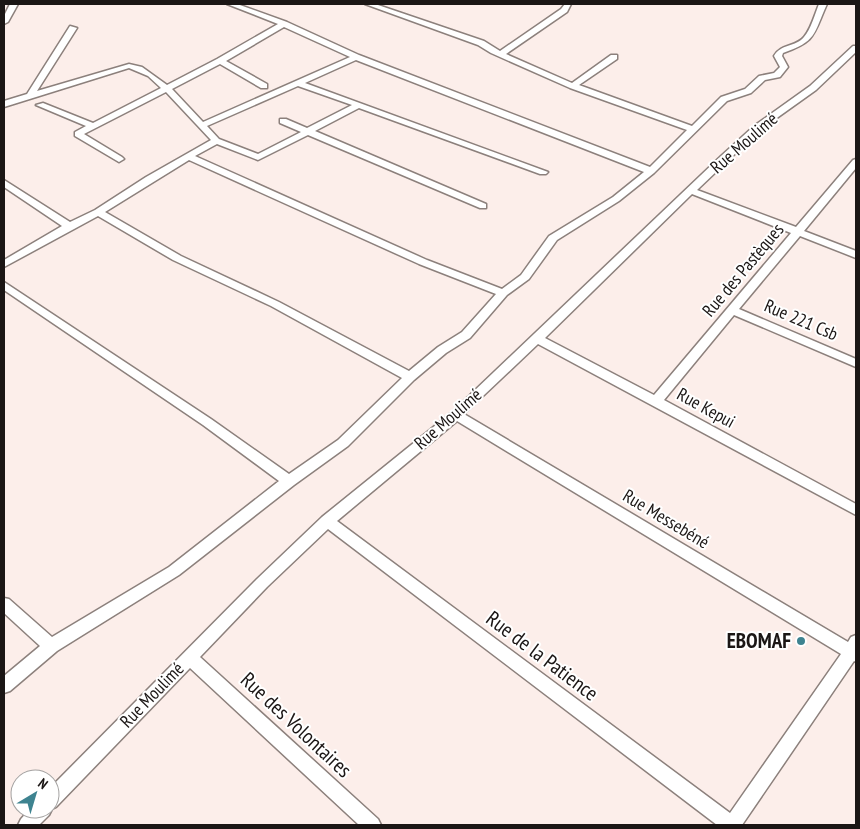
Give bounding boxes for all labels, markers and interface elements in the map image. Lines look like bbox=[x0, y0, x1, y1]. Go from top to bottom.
street label: Rue Moulimé bbox=[705, 107, 782, 178]
street label: Rue des Pastèques bbox=[697, 218, 788, 321]
street label: Rue 221 Csb bbox=[761, 294, 842, 345]
street label: Rue Kepui bbox=[673, 382, 739, 433]
street label: Rue Moulimé bbox=[409, 383, 486, 454]
street label: Rue Messebéné bbox=[619, 484, 714, 553]
street label: Rue de la Patience bbox=[481, 605, 604, 707]
place label: EBOMAF bbox=[727, 627, 791, 654]
marker: EBOMAF bbox=[795, 635, 807, 647]
street label: Rue Moulimé bbox=[115, 657, 188, 732]
street label: Rue des Volontaires bbox=[235, 666, 358, 783]
north arrow bbox=[10, 769, 60, 819]
text: N bbox=[34, 774, 52, 793]

